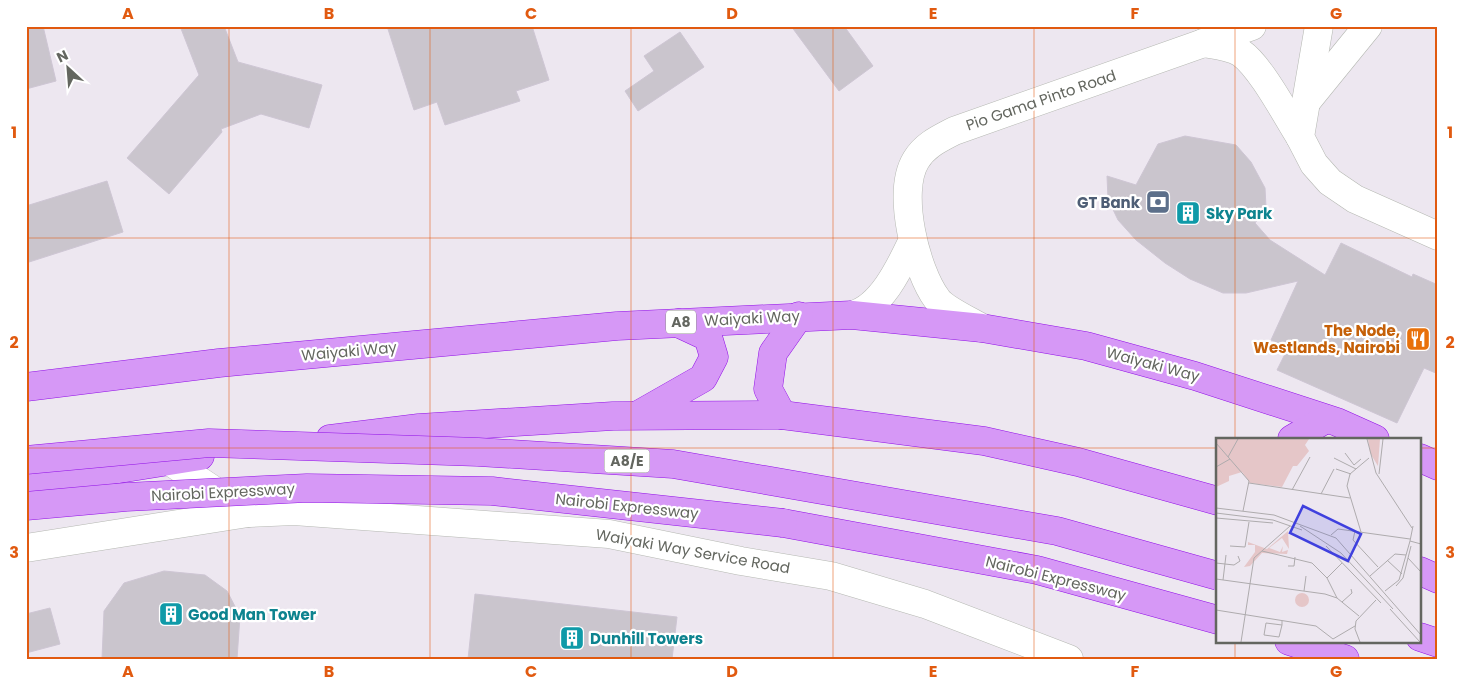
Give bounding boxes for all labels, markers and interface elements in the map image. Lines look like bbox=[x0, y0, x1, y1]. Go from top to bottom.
text: A bbox=[122, 2, 134, 25]
text: B bbox=[324, 2, 334, 25]
text: C bbox=[525, 2, 537, 25]
text: D bbox=[726, 2, 738, 25]
text: E bbox=[929, 2, 937, 25]
text: F bbox=[1131, 2, 1140, 25]
text: G bbox=[1330, 2, 1342, 25]
north arrow bbox=[42, 42, 92, 92]
text: N bbox=[53, 45, 71, 68]
street label: Pio Gama Pinto Road bbox=[963, 64, 1119, 136]
text: 1 bbox=[11, 121, 17, 144]
text: 1 bbox=[1447, 121, 1453, 144]
bank icon: GT Bank bbox=[1145, 189, 1171, 215]
place label: GT Bank bbox=[1077, 192, 1141, 213]
building icon: Sky Park bbox=[1175, 200, 1201, 226]
place label: Sky Park bbox=[1206, 203, 1273, 224]
street label: Waiyaki Way bbox=[704, 305, 801, 331]
road number: A8 bbox=[666, 311, 696, 334]
place label: The Node, Westlands, Nairobi bbox=[1253, 320, 1400, 358]
restaurant icon: The Node, Westlands, Nairobi bbox=[1405, 326, 1431, 352]
text: 2 bbox=[9, 331, 19, 354]
text: 2 bbox=[1445, 331, 1455, 354]
street label: Waiyaki Way bbox=[300, 336, 398, 366]
street label: Waiyaki Way bbox=[1104, 341, 1202, 387]
inset map bbox=[1216, 438, 1422, 642]
road number: A8/E bbox=[604, 450, 650, 472]
street label: Nairobi Expressway bbox=[151, 478, 296, 506]
street label: Nairobi Expressway bbox=[554, 488, 700, 524]
street label: Waiyaki Way Service Road bbox=[594, 524, 792, 578]
text: 3 bbox=[9, 541, 19, 564]
text: 3 bbox=[1445, 541, 1455, 564]
street label: Nairobi Expressway bbox=[984, 550, 1129, 606]
building icon: Good Man Tower bbox=[158, 601, 184, 627]
place label: Good Man Tower bbox=[188, 604, 317, 625]
building icon: Dunhill Towers bbox=[559, 625, 585, 651]
place label: Dunhill Towers bbox=[590, 628, 703, 649]
text: A bbox=[122, 660, 134, 683]
text: B bbox=[324, 660, 334, 683]
text: C bbox=[525, 660, 537, 683]
text: D bbox=[726, 660, 738, 683]
text: E bbox=[929, 660, 937, 683]
text: F bbox=[1131, 660, 1140, 683]
text: G bbox=[1330, 660, 1342, 683]

